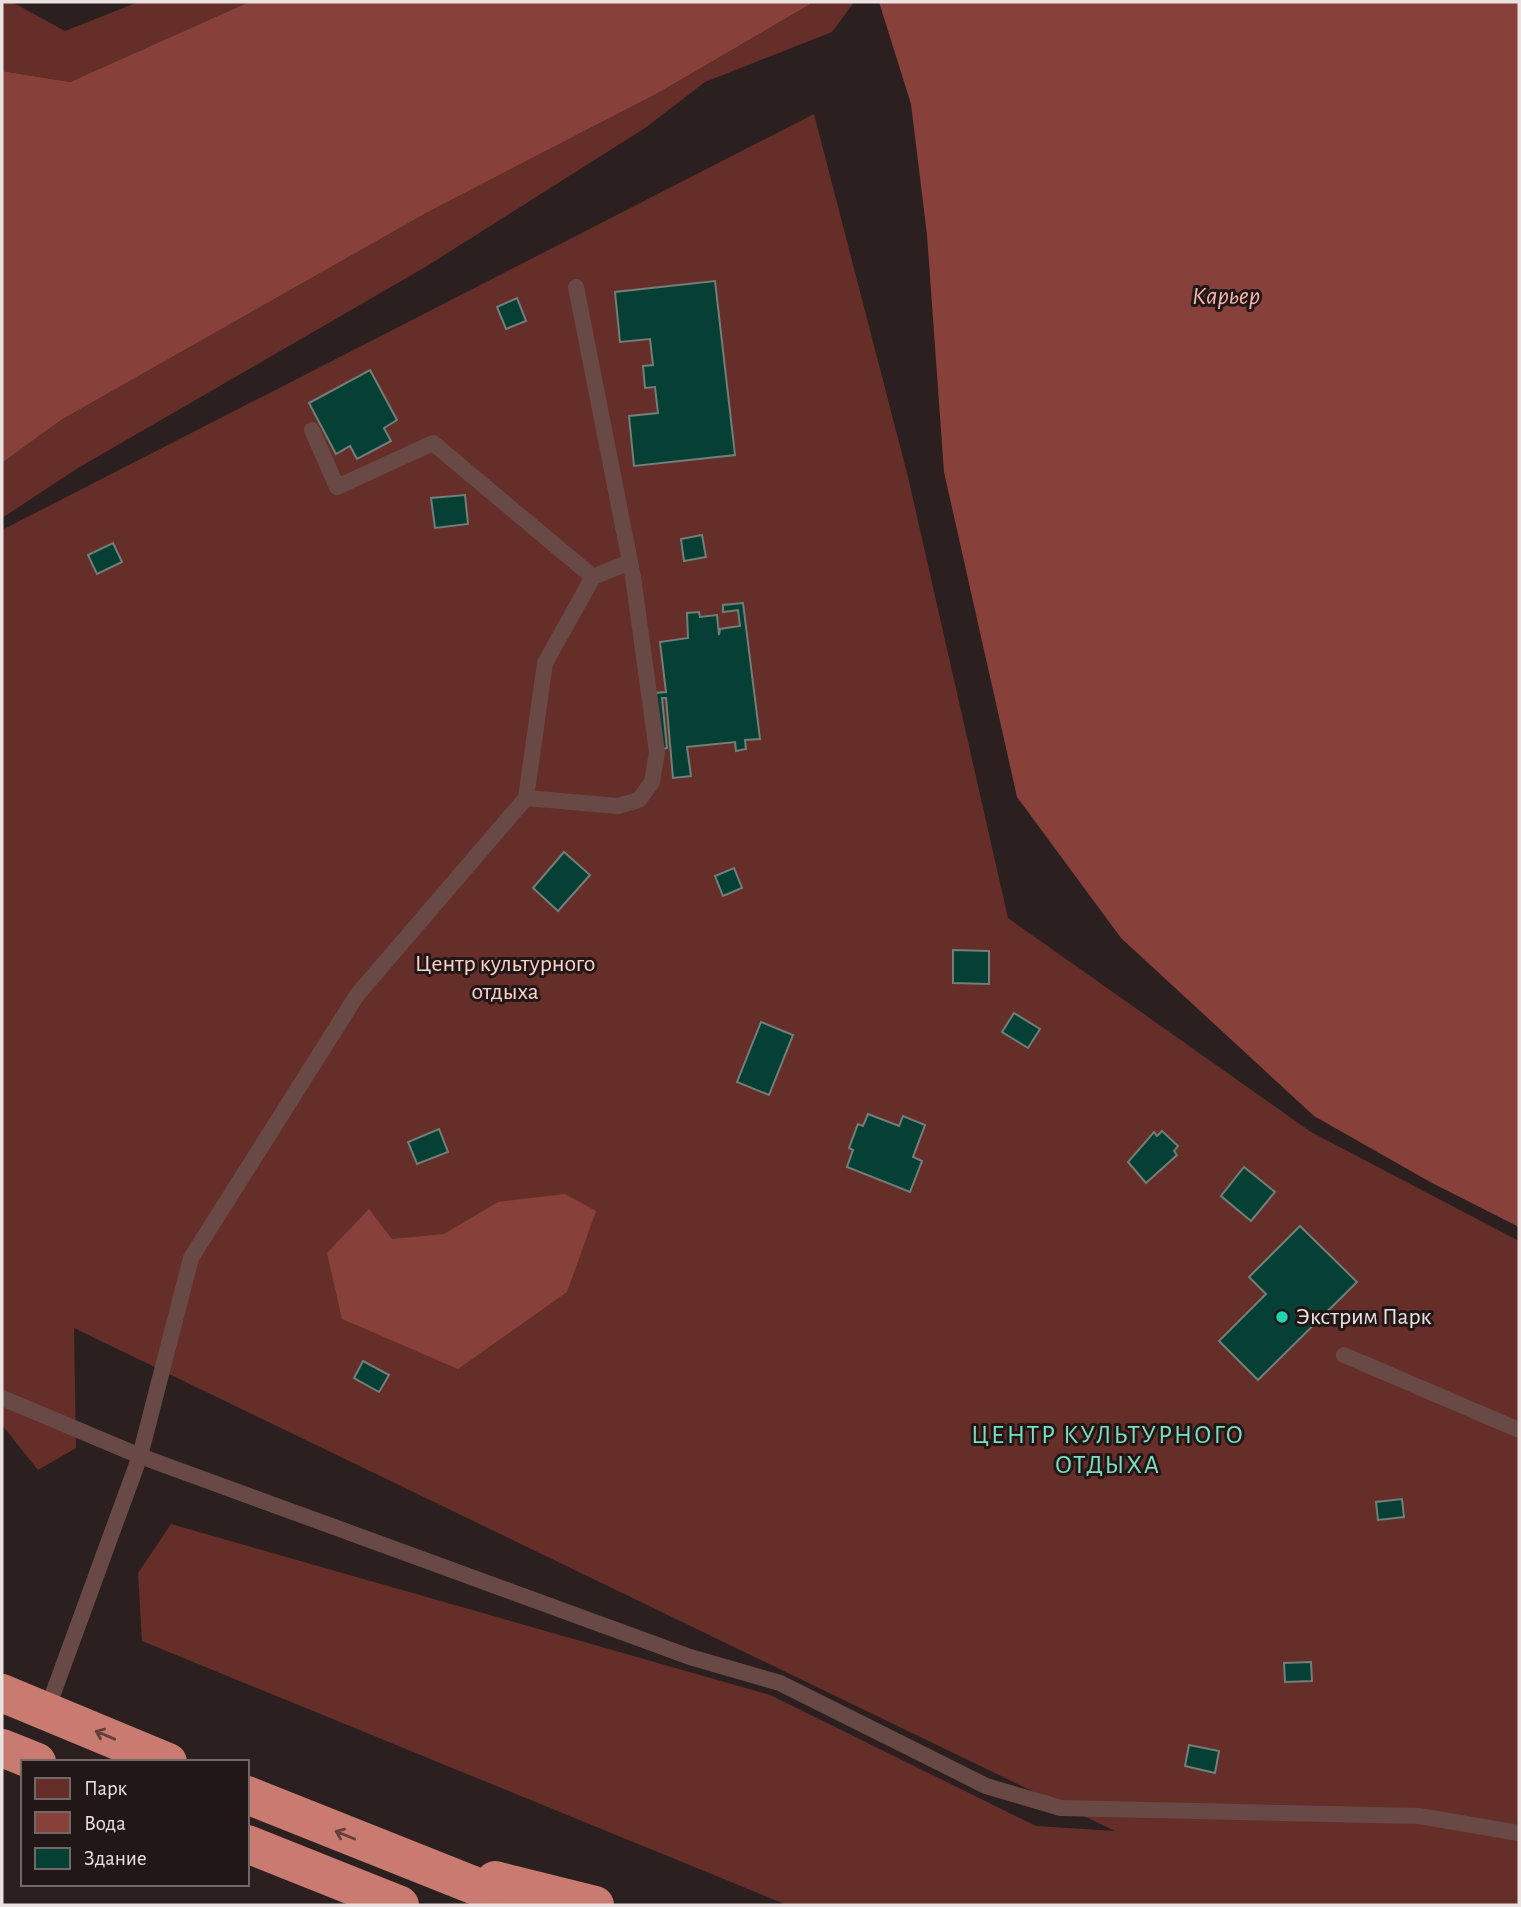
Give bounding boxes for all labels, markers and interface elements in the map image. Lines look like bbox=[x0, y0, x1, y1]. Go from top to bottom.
water label: Карьер bbox=[1192, 283, 1260, 309]
park label: Центр культурного отдыха bbox=[415, 952, 595, 1004]
place label: Экстрим Парк bbox=[1296, 1305, 1431, 1329]
marker: Экстрим Парк bbox=[1274, 1309, 1290, 1325]
district label: ЦЕНТР КУЛЬТУРНОГО ОТДЫХА bbox=[971, 1422, 1245, 1478]
one-way arrow bbox=[95, 1728, 116, 1741]
legend bbox=[21, 1760, 248, 1886]
text: Парк bbox=[84, 1778, 128, 1799]
text: Вода bbox=[84, 1813, 126, 1834]
one-way arrow bbox=[335, 1827, 357, 1840]
text: Здание bbox=[84, 1848, 147, 1869]

